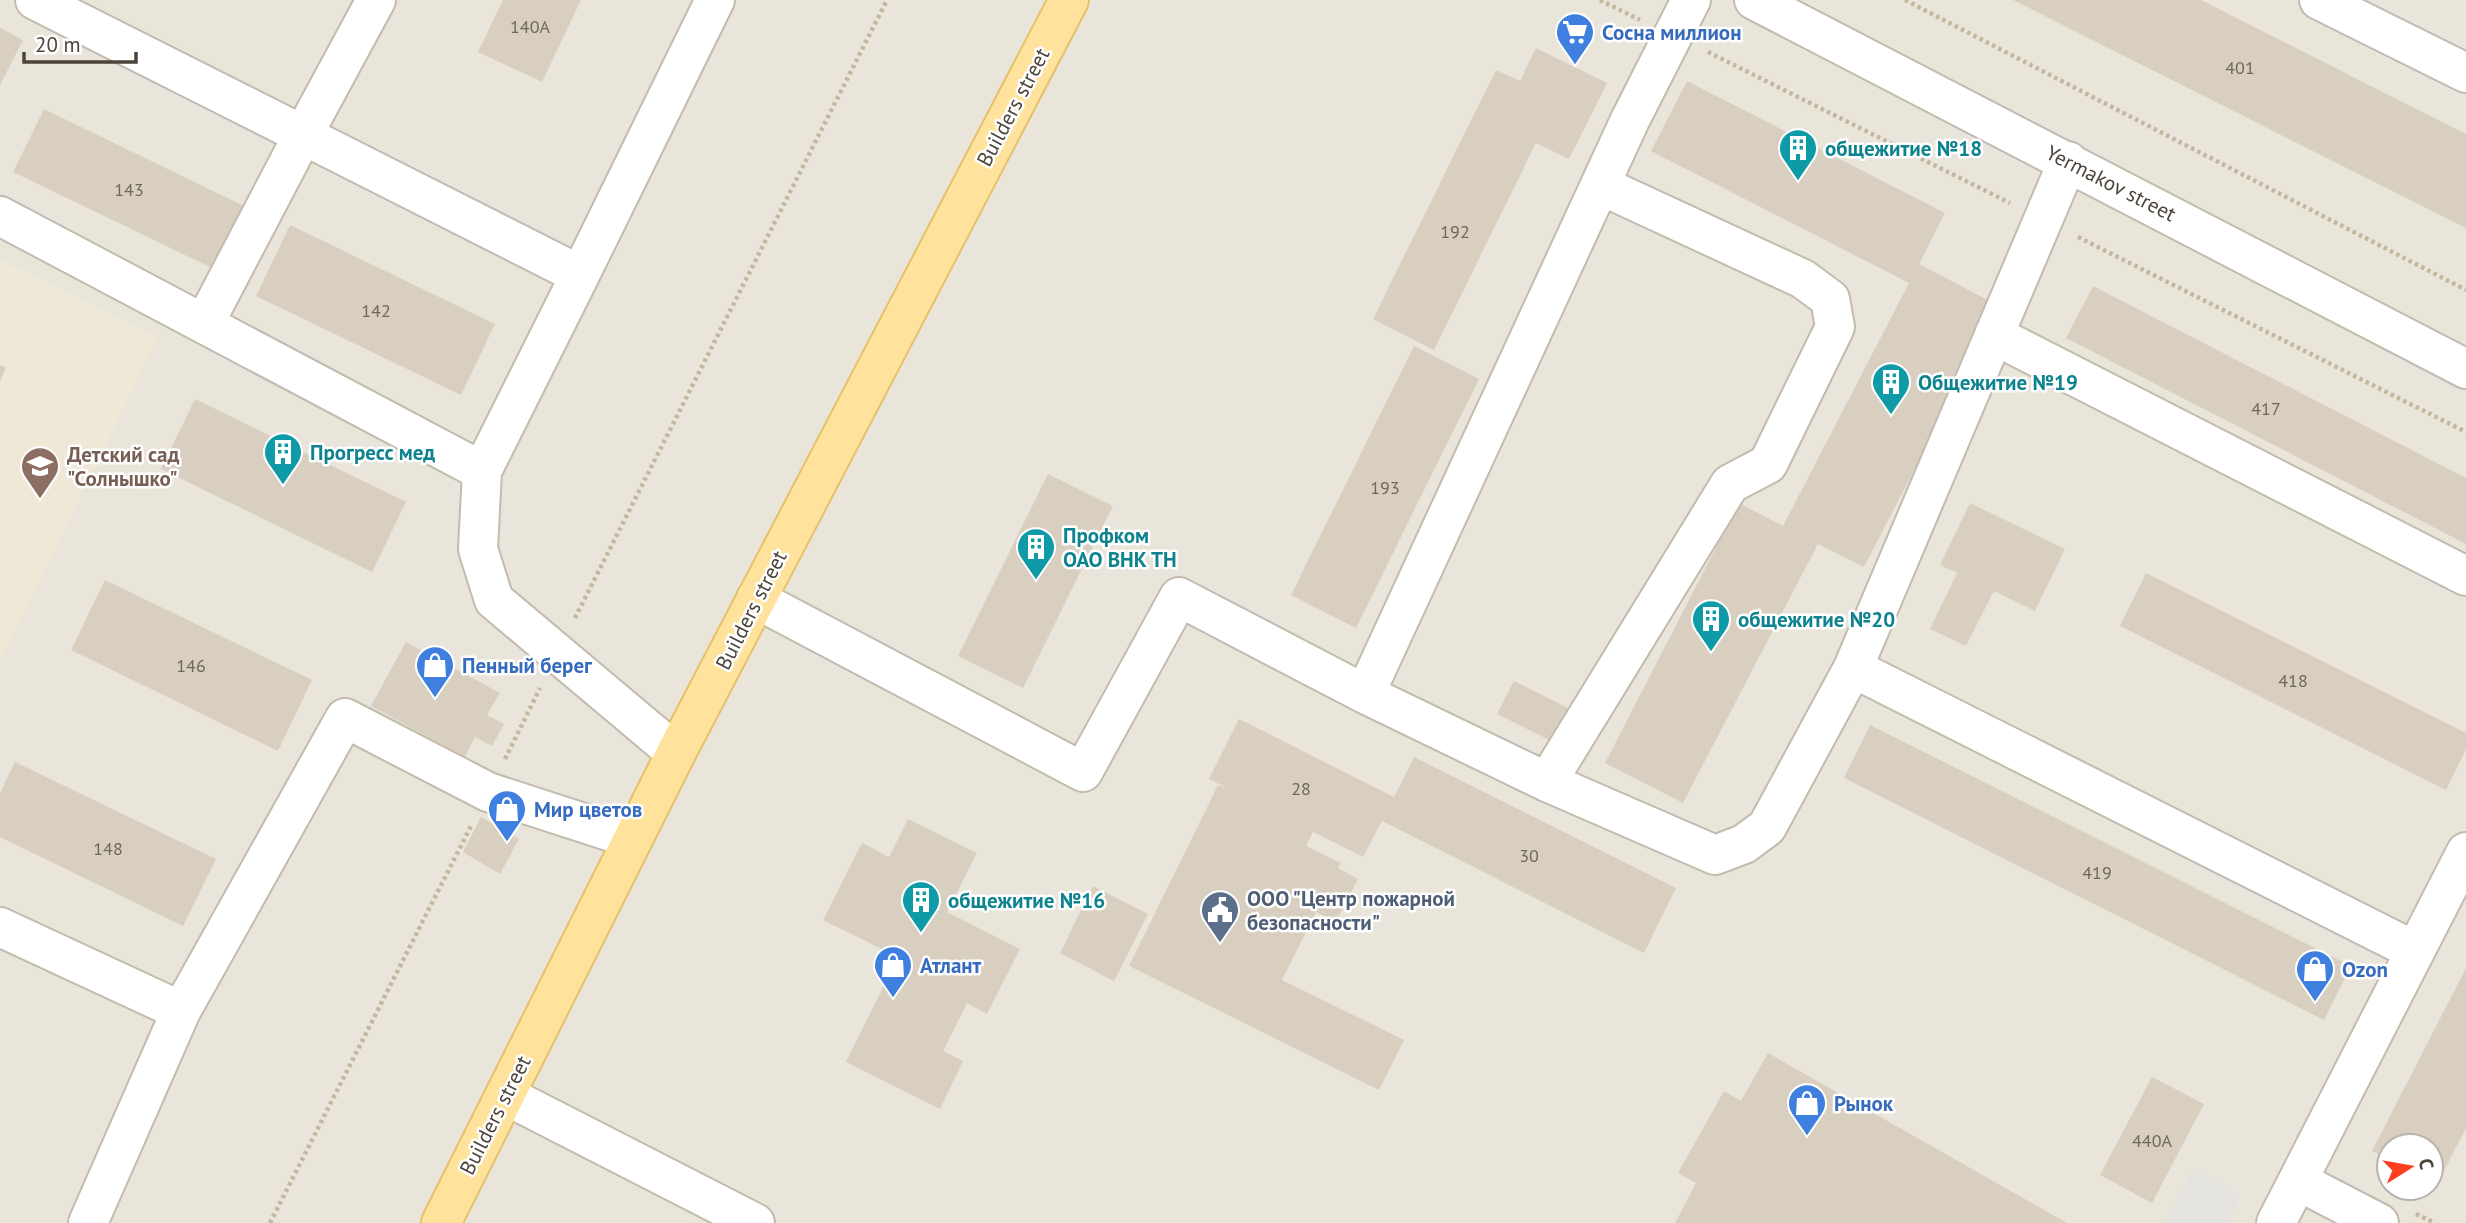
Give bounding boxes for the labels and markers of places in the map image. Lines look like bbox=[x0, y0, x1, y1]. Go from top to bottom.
supermarket icon: Сосна миллион bbox=[1554, 11, 1596, 66]
place label: Сосна миллион bbox=[1602, 19, 1741, 46]
building icon: общежитие №18 bbox=[1777, 127, 1819, 182]
place label: общежитие №18 bbox=[1825, 135, 1982, 162]
building icon: Общежитие №19 bbox=[1870, 361, 1912, 416]
place label: Общежитие №19 bbox=[1918, 369, 2078, 396]
building icon: Прогресс мед bbox=[262, 431, 304, 486]
place label: Прогресс мед bbox=[310, 439, 435, 466]
place label: Детский сад "Солнышко" bbox=[67, 441, 180, 492]
school or university icon: Детский сад "Солнышко" bbox=[19, 445, 61, 500]
place label: Профком ОАО ВНК ТН bbox=[1063, 522, 1177, 573]
building icon: Профком ОАО ВНК ТН bbox=[1015, 526, 1057, 581]
building icon: общежитие №20 bbox=[1690, 598, 1732, 653]
place label: общежитие №20 bbox=[1738, 606, 1895, 633]
shop icon: Пенный берег bbox=[414, 644, 456, 699]
place label: Пенный берег bbox=[462, 652, 592, 679]
shop icon: Мир цветов bbox=[486, 788, 528, 843]
place label: Мир цветов bbox=[534, 796, 642, 823]
building icon: общежитие №16 bbox=[900, 879, 942, 934]
place label: ООО "Центр пожарной безопасности" bbox=[1247, 885, 1455, 936]
place label: общежитие №16 bbox=[948, 887, 1105, 914]
public building icon: ООО "Центр пожарной безопасности" bbox=[1199, 889, 1241, 944]
shop icon: Атлант bbox=[872, 944, 914, 999]
shop icon: Ozon bbox=[2294, 948, 2336, 1003]
place label: Атлант bbox=[920, 952, 982, 979]
place label: Ozon bbox=[2342, 956, 2388, 983]
shop icon: Рынок bbox=[1786, 1082, 1828, 1137]
place label: Рынок bbox=[1834, 1090, 1894, 1117]

